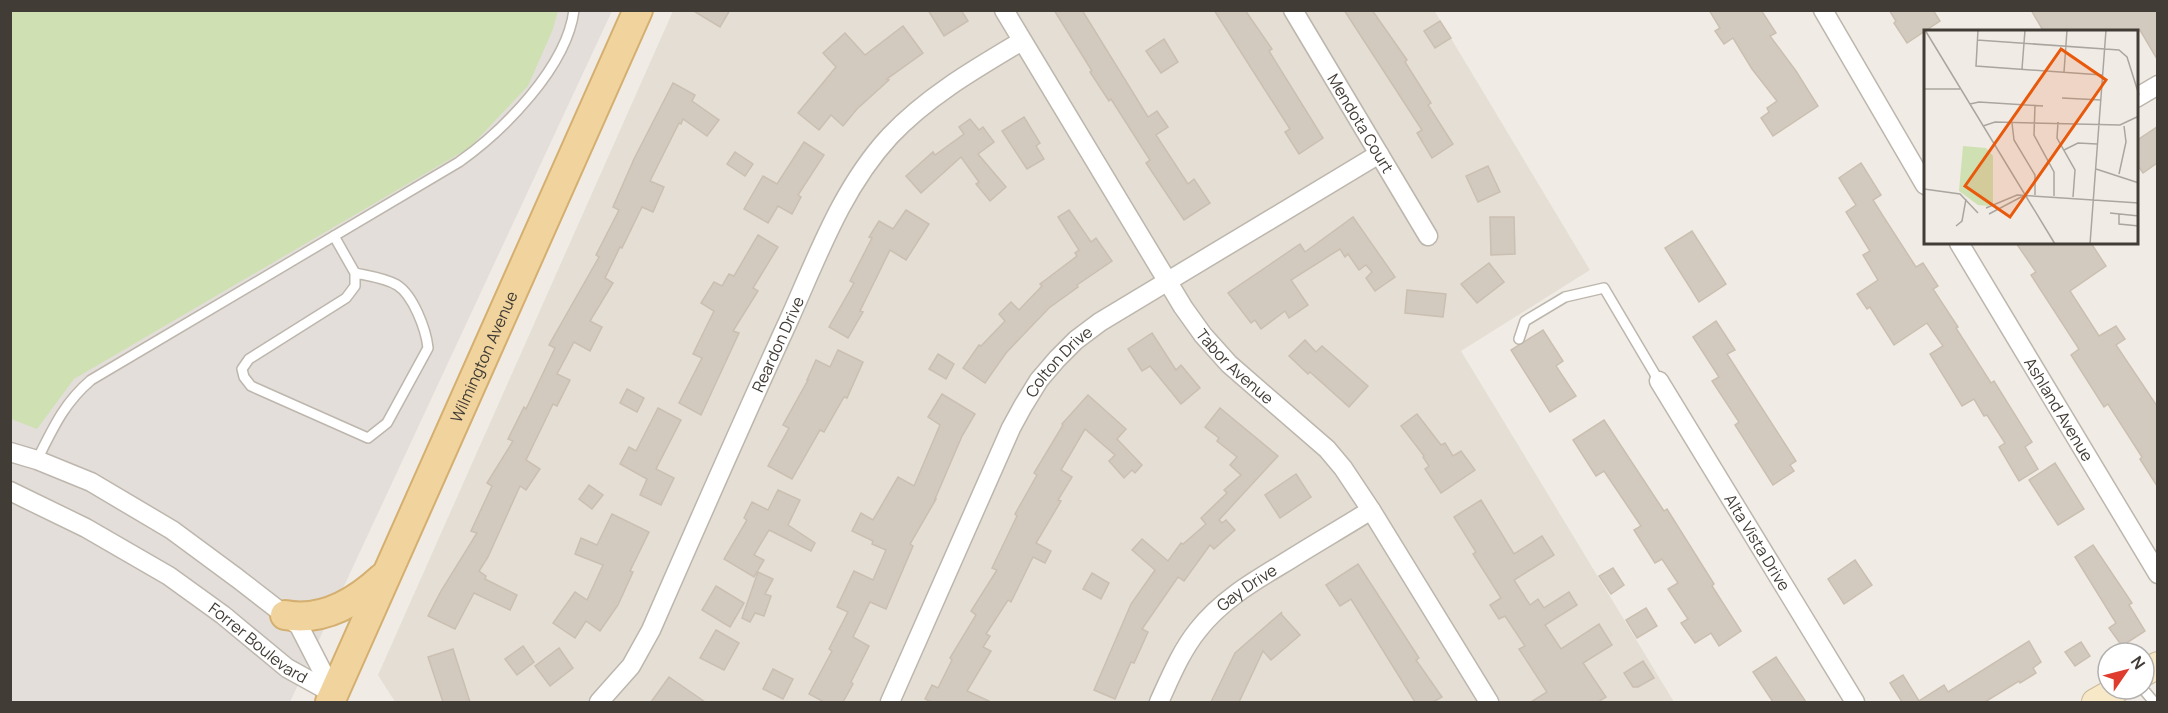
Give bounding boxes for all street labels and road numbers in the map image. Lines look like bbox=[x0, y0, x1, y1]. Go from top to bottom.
street label: Mendota Court bbox=[1322, 70, 1399, 177]
street label: Wilmington Avenue bbox=[445, 288, 523, 426]
street label: Reardon Drive bbox=[746, 293, 809, 396]
street label: Colton Drive bbox=[1020, 321, 1097, 401]
street label: Tabor Avenue bbox=[1191, 324, 1278, 409]
street label: Ashland Avenue bbox=[2019, 353, 2099, 465]
street label: Alta Vista Drive bbox=[1719, 490, 1796, 595]
street label: Gay Drive bbox=[1212, 559, 1281, 616]
street label: Forrer Boulevard bbox=[204, 597, 312, 688]

